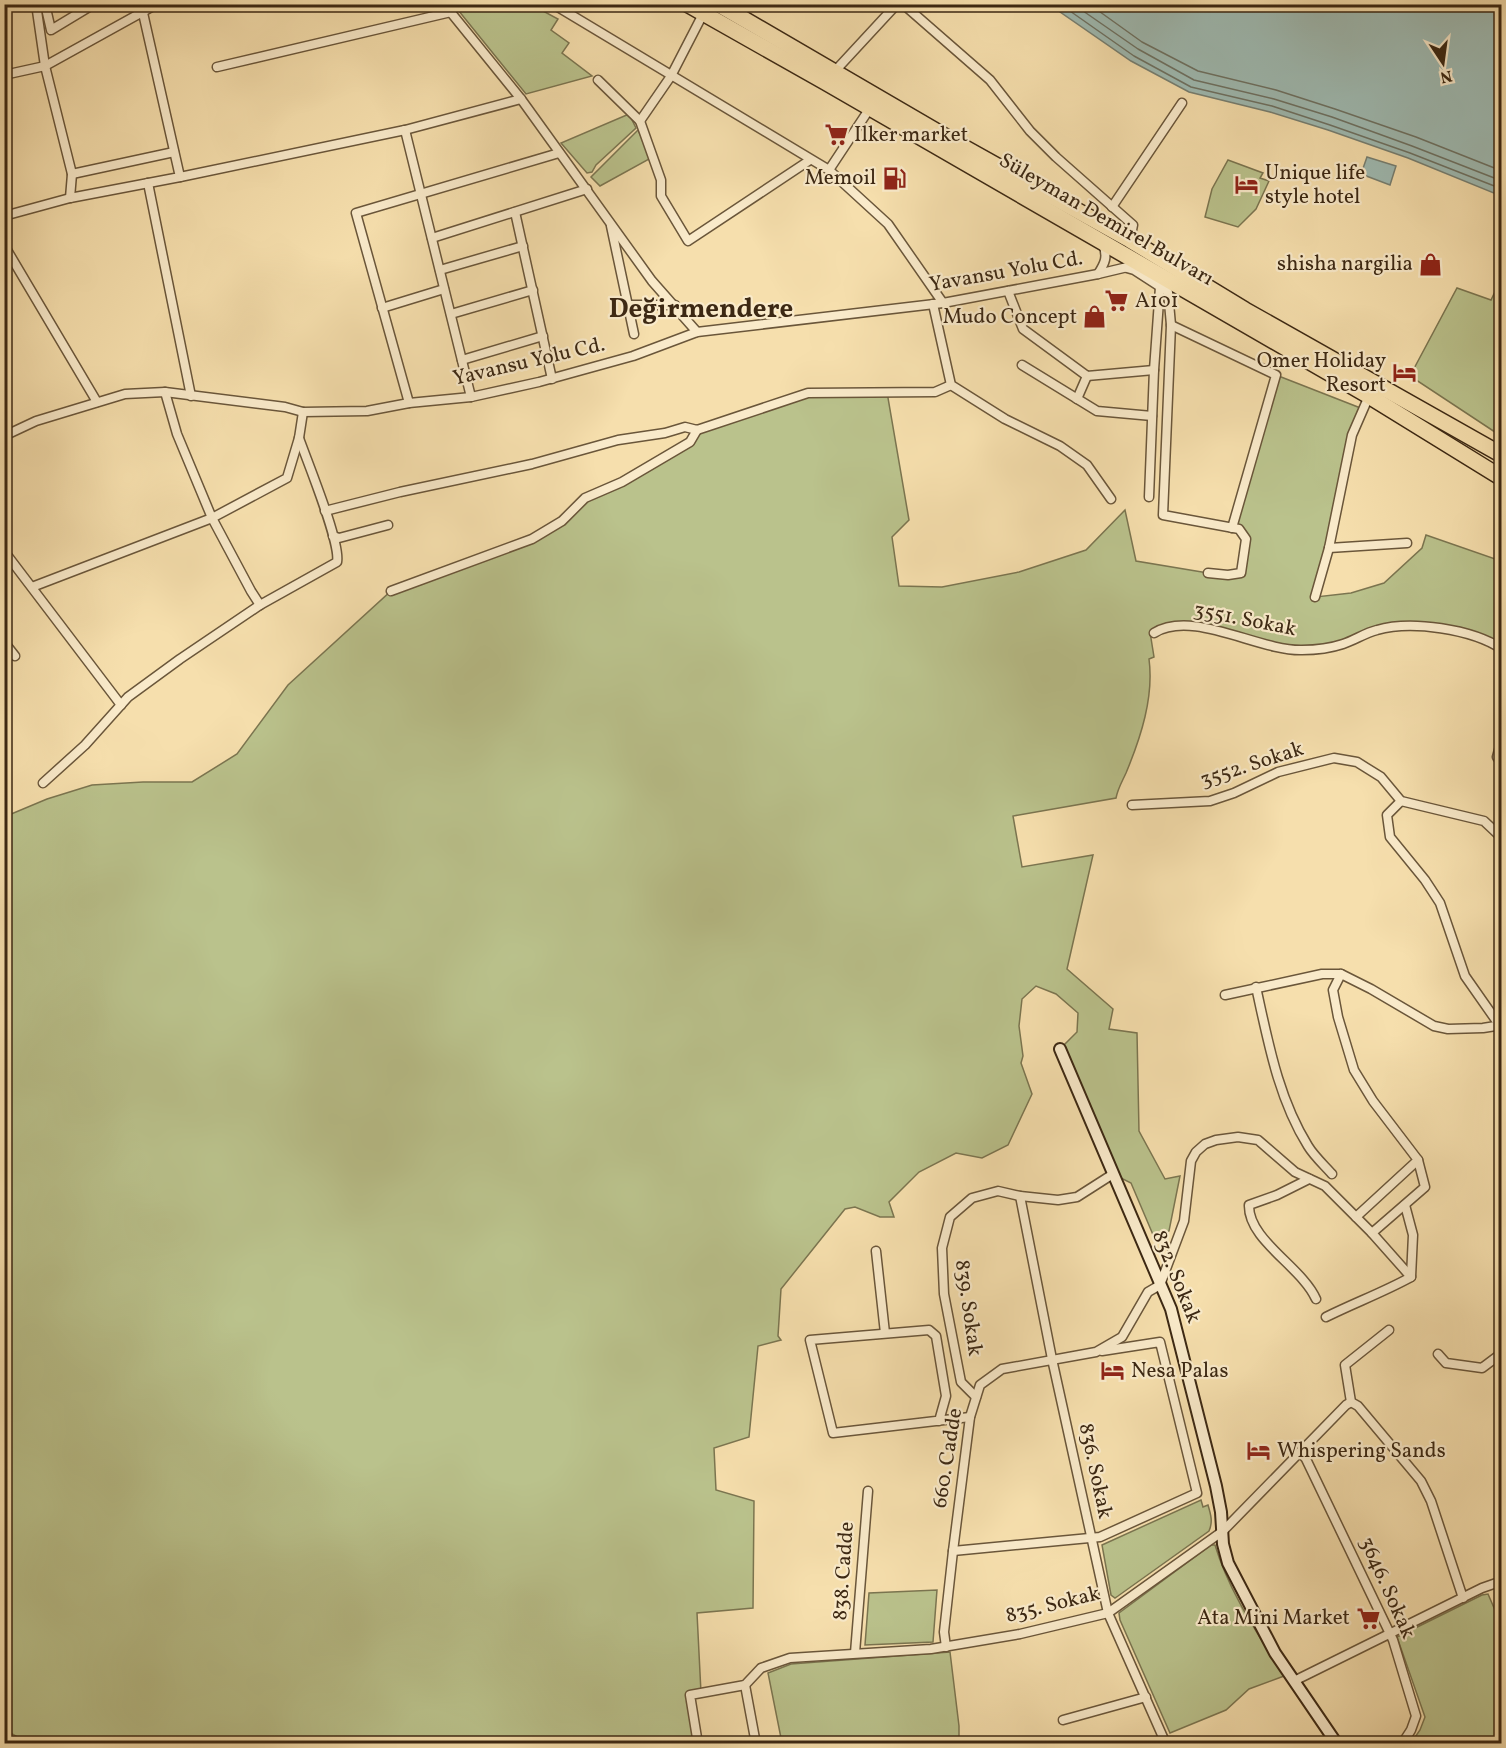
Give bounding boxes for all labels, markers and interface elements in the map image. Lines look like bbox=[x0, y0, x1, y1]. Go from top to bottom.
north arrow bbox=[1413, 33, 1473, 93]
text: N bbox=[1437, 64, 1454, 88]
place label: Ilker market bbox=[854, 121, 968, 150]
supermarket icon: Ilker market bbox=[823, 122, 849, 148]
street label: Süleyman Demirel Bulvarı bbox=[993, 146, 1219, 294]
place label: Unique life style hotel bbox=[1265, 159, 1365, 212]
place label: Memoil bbox=[805, 164, 876, 193]
fuel station icon: Memoil bbox=[881, 165, 907, 191]
hotel icon: Unique life style hotel bbox=[1234, 172, 1260, 198]
street label: Yavansu Yolu Cd. bbox=[927, 244, 1085, 300]
place label: shisha nargilia bbox=[1277, 250, 1413, 279]
shop icon: shisha nargilia bbox=[1418, 251, 1444, 277]
place label: A101 bbox=[1135, 287, 1179, 316]
supermarket icon: A101 bbox=[1104, 288, 1130, 314]
district label: Değirmendere bbox=[609, 291, 793, 329]
place label: Mudo Concept bbox=[943, 303, 1077, 332]
shop icon: Mudo Concept bbox=[1082, 304, 1108, 330]
street label: Yavansu Yolu Cd. bbox=[450, 330, 608, 394]
place label: Omer Holiday Resort bbox=[1257, 347, 1387, 400]
hotel icon: Omer Holiday Resort bbox=[1391, 360, 1417, 386]
street label: 3551. Sokak bbox=[1191, 596, 1299, 644]
street label: 3552. Sokak bbox=[1196, 734, 1308, 795]
street label: 832. Sokak bbox=[1144, 1226, 1208, 1328]
street label: 839. Sokak bbox=[947, 1258, 989, 1359]
place label: Nesa Palas bbox=[1131, 1357, 1229, 1386]
hotel icon: Nesa Palas bbox=[1100, 1358, 1126, 1384]
street label: 660. Cadde bbox=[926, 1406, 970, 1510]
street label: 836. Sokak bbox=[1071, 1420, 1119, 1522]
place label: Whispering Sands bbox=[1277, 1437, 1446, 1466]
hotel icon: Whispering Sands bbox=[1246, 1438, 1272, 1464]
street label: 838. Cadde bbox=[826, 1521, 862, 1621]
street label: 3646. Sokak bbox=[1352, 1532, 1423, 1644]
street label: 835. Sokak bbox=[1003, 1579, 1104, 1631]
place label: Ata Mini Market bbox=[1197, 1604, 1350, 1633]
supermarket icon: Ata Mini Market bbox=[1355, 1605, 1381, 1631]

